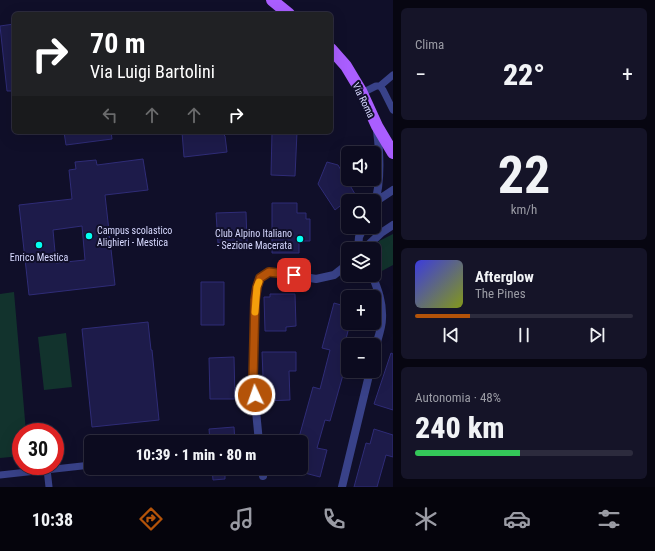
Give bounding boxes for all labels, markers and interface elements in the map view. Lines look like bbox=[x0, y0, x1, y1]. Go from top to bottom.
text: 70 m bbox=[90, 27, 146, 60]
icon: right bbox=[24, 28, 76, 80]
text: Clima bbox=[415, 37, 444, 52]
text: 22° bbox=[503, 57, 545, 92]
text: Via Luigi Bartolini bbox=[90, 61, 215, 82]
text: − bbox=[415, 62, 426, 87]
text: + bbox=[622, 62, 633, 87]
street label: Via Roma bbox=[350, 81, 377, 120]
icon: left bbox=[99, 104, 121, 126]
icon: ahead bbox=[141, 104, 163, 126]
icon: ahead bbox=[183, 104, 205, 126]
icon: right bbox=[225, 104, 247, 126]
text: 22 bbox=[498, 145, 550, 206]
map controls bbox=[341, 146, 381, 378]
button: sound bbox=[341, 146, 381, 186]
button: search bbox=[341, 194, 381, 234]
text: km/h bbox=[511, 202, 537, 217]
place label: Campus scolastico Alighieri - Mestica bbox=[97, 225, 172, 248]
place label: Club Alpino Italiano - Sezione Macerata bbox=[215, 228, 292, 251]
marker: Campus scolastico Alighieri - Mestica bbox=[84, 231, 94, 241]
marker: Club Alpino Italiano - Sezione Macerata bbox=[295, 234, 305, 244]
marker: Enrico Mestica bbox=[34, 240, 44, 250]
button: layers bbox=[341, 242, 381, 282]
place label: Enrico Mestica bbox=[10, 252, 68, 263]
pin bbox=[277, 258, 311, 292]
icon: arrive bbox=[283, 264, 305, 286]
text: Afterglow bbox=[475, 268, 534, 286]
text: The Pines bbox=[475, 286, 526, 301]
button: + bbox=[341, 290, 381, 330]
icon: previous bbox=[440, 324, 462, 346]
icon: pause bbox=[513, 324, 535, 346]
icon: next bbox=[586, 324, 608, 346]
button: − bbox=[341, 338, 381, 378]
position arrow bbox=[234, 374, 276, 416]
text: Autonomia · 48% bbox=[415, 390, 501, 405]
text: 240 km bbox=[415, 410, 504, 445]
speed limit sign: 30 bbox=[12, 423, 64, 475]
text: 10:39 · 1 min · 80 m bbox=[136, 446, 256, 464]
icon: directions bbox=[137, 505, 165, 533]
icon: music bbox=[228, 505, 256, 533]
icon: phone bbox=[320, 505, 348, 533]
icon: climate bbox=[412, 505, 440, 533]
icon: car bbox=[503, 505, 531, 533]
icon: filters bbox=[595, 505, 623, 533]
text: 10:38 bbox=[32, 509, 73, 530]

